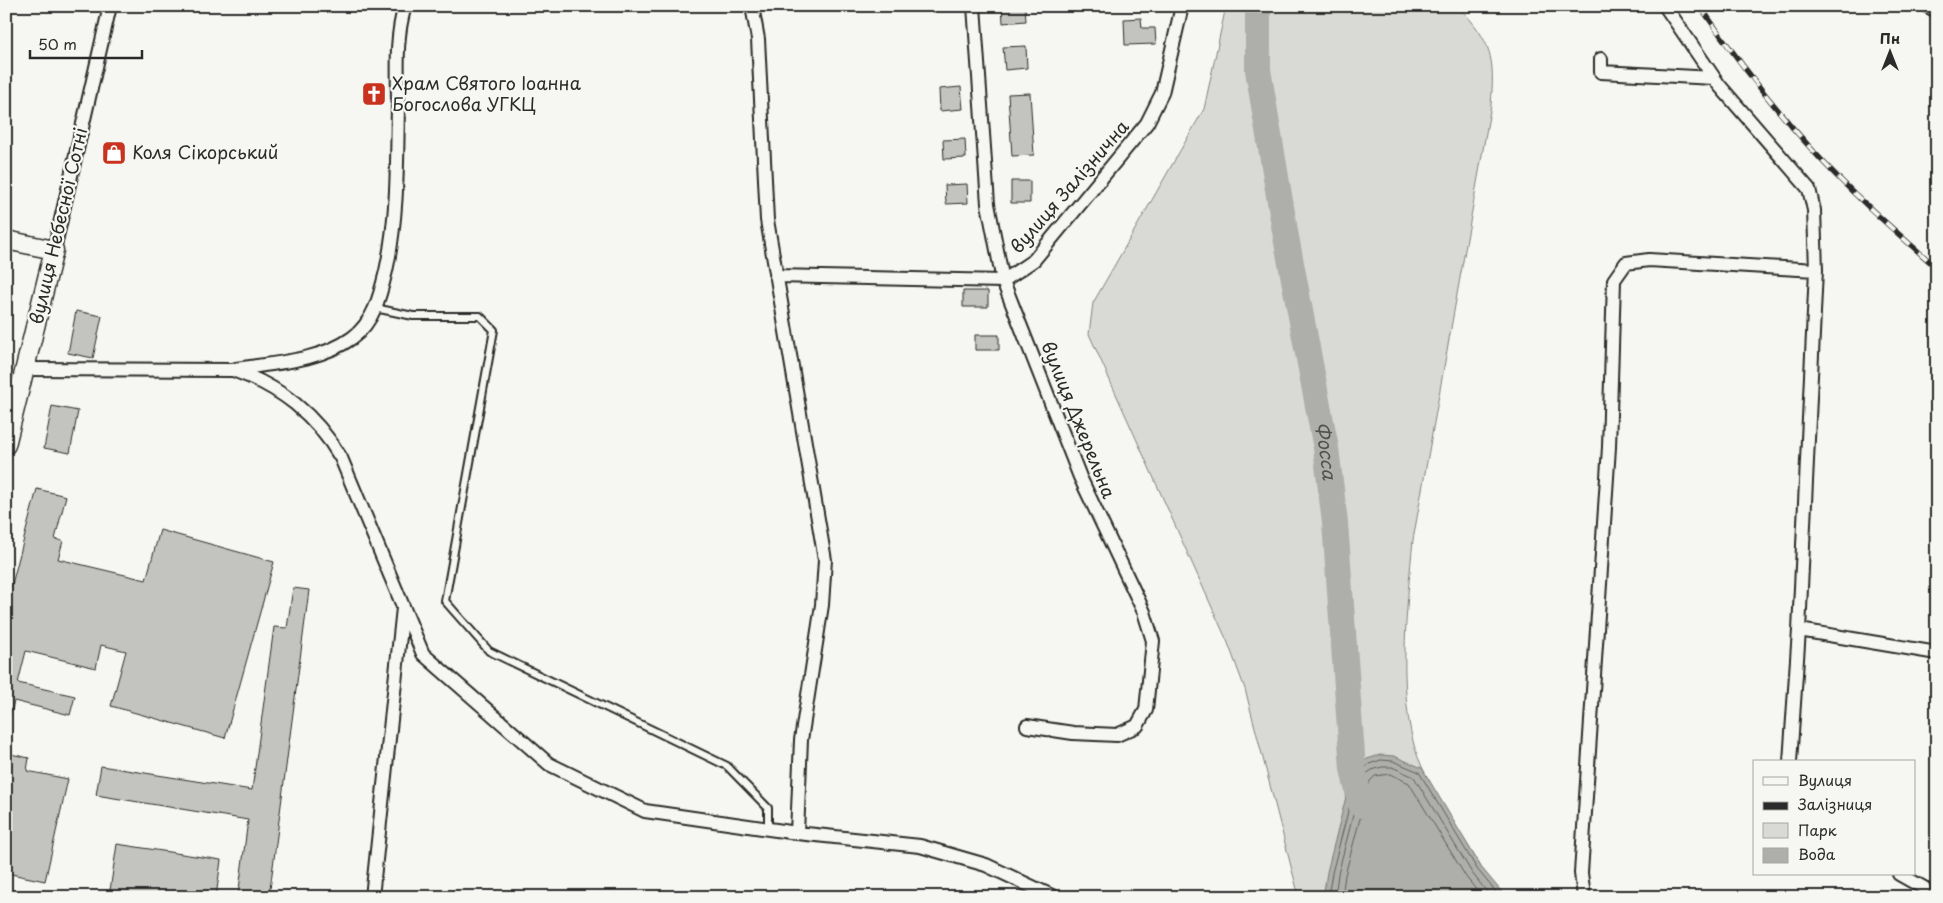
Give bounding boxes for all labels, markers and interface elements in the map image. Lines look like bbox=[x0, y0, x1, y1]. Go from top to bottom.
scale bar bbox=[30, 28, 142, 60]
north arrow bbox=[1866, 28, 1916, 78]
text: Пн bbox=[1880, 28, 1900, 49]
text: 50 m bbox=[38, 32, 77, 55]
place label: Храм Святого Іоанна Богослова УГКЦ bbox=[392, 69, 582, 117]
church icon: Храм Святого Іоанна Богослова УГКЦ bbox=[361, 81, 387, 107]
street label: вулиця Залізнична bbox=[1003, 113, 1135, 259]
street label: вулиця Небесної Сотні bbox=[22, 125, 93, 327]
place label: Коля Сікорський bbox=[132, 138, 278, 165]
shop icon: Коля Сікорський bbox=[101, 140, 127, 166]
street label: вулиця Джерельна bbox=[1036, 337, 1124, 503]
water label: Фосса bbox=[1308, 420, 1345, 482]
legend bbox=[1753, 760, 1916, 876]
text: Вулиця bbox=[1798, 768, 1852, 791]
text: Залізниця bbox=[1797, 792, 1872, 815]
text: Парк bbox=[1798, 818, 1837, 841]
text: Вода bbox=[1798, 842, 1836, 865]

